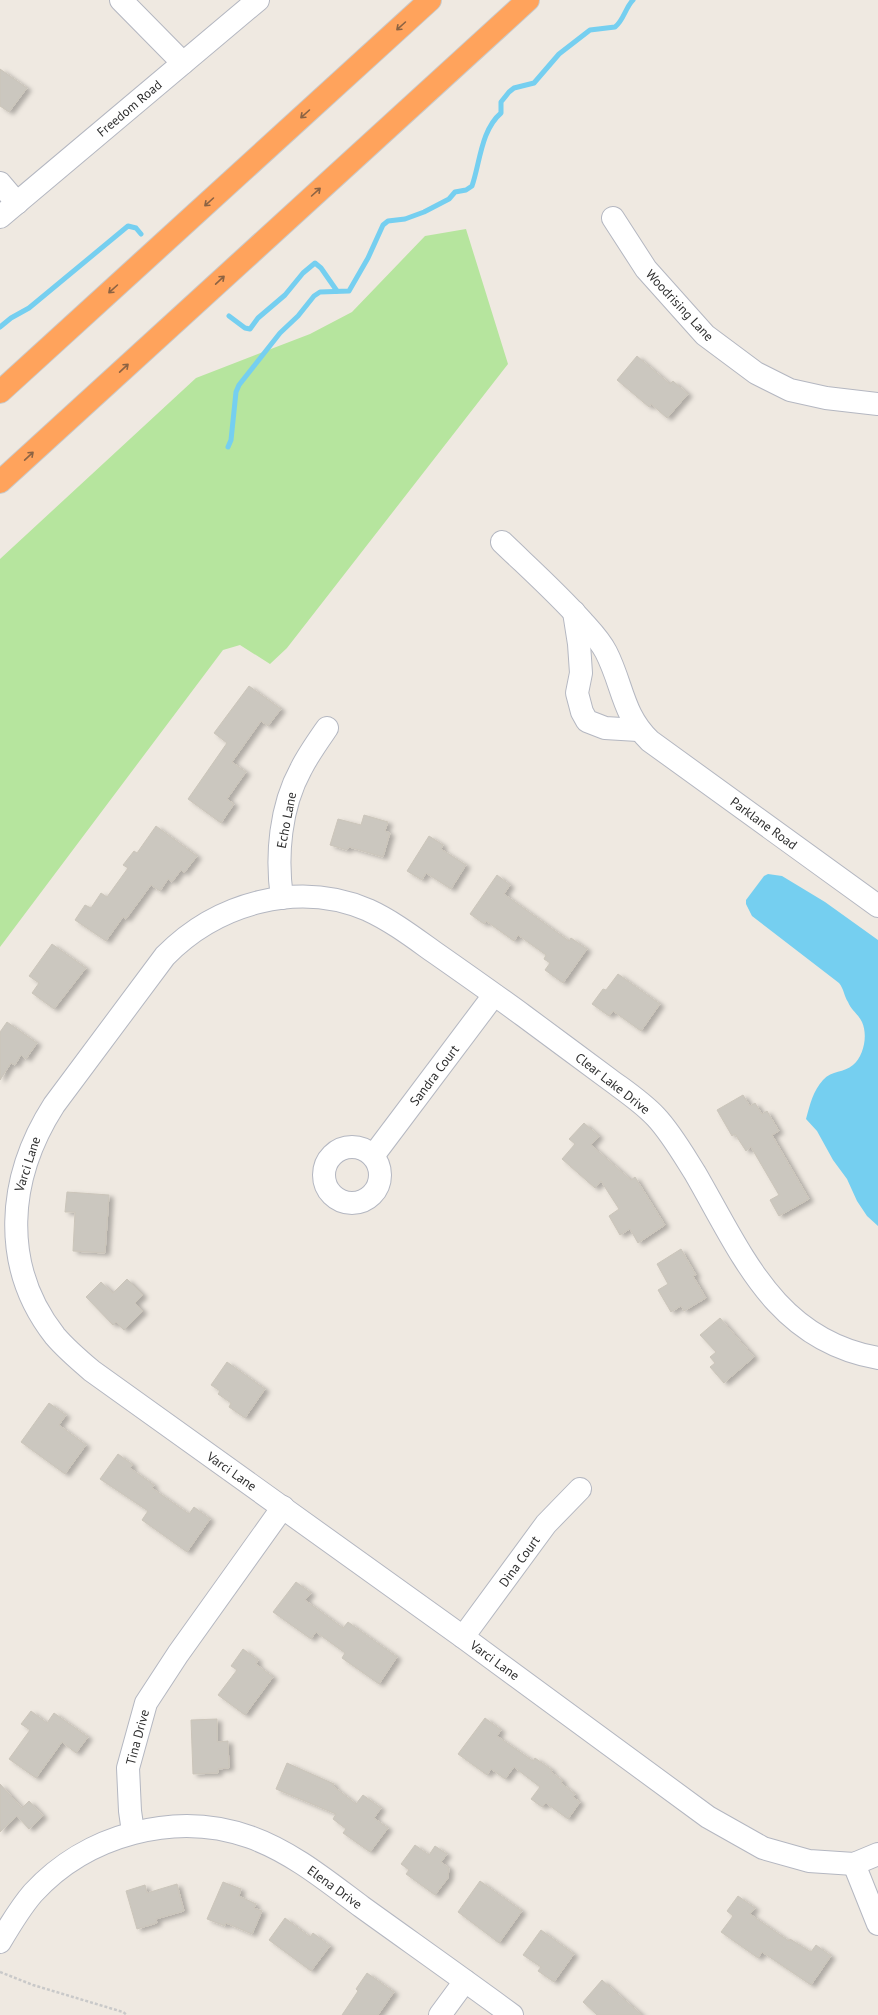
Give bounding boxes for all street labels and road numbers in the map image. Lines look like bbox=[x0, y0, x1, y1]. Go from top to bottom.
street label: Freedom Road bbox=[93, 76, 165, 141]
street label: Woodrising Lane bbox=[642, 266, 717, 345]
street label: Echo Lane bbox=[273, 790, 300, 850]
street label: Parklane Road bbox=[727, 793, 801, 853]
street label: Sandra Court bbox=[406, 1041, 463, 1109]
street label: Clear Lake Drive bbox=[572, 1049, 654, 1118]
street label: Varci Lane bbox=[10, 1134, 44, 1195]
street label: Varci Lane bbox=[203, 1448, 260, 1495]
street label: Dina Court bbox=[495, 1532, 544, 1590]
street label: Varci Lane bbox=[466, 1636, 523, 1684]
street label: Tina Drive bbox=[122, 1707, 153, 1767]
street label: Elena Drive bbox=[304, 1862, 365, 1913]

